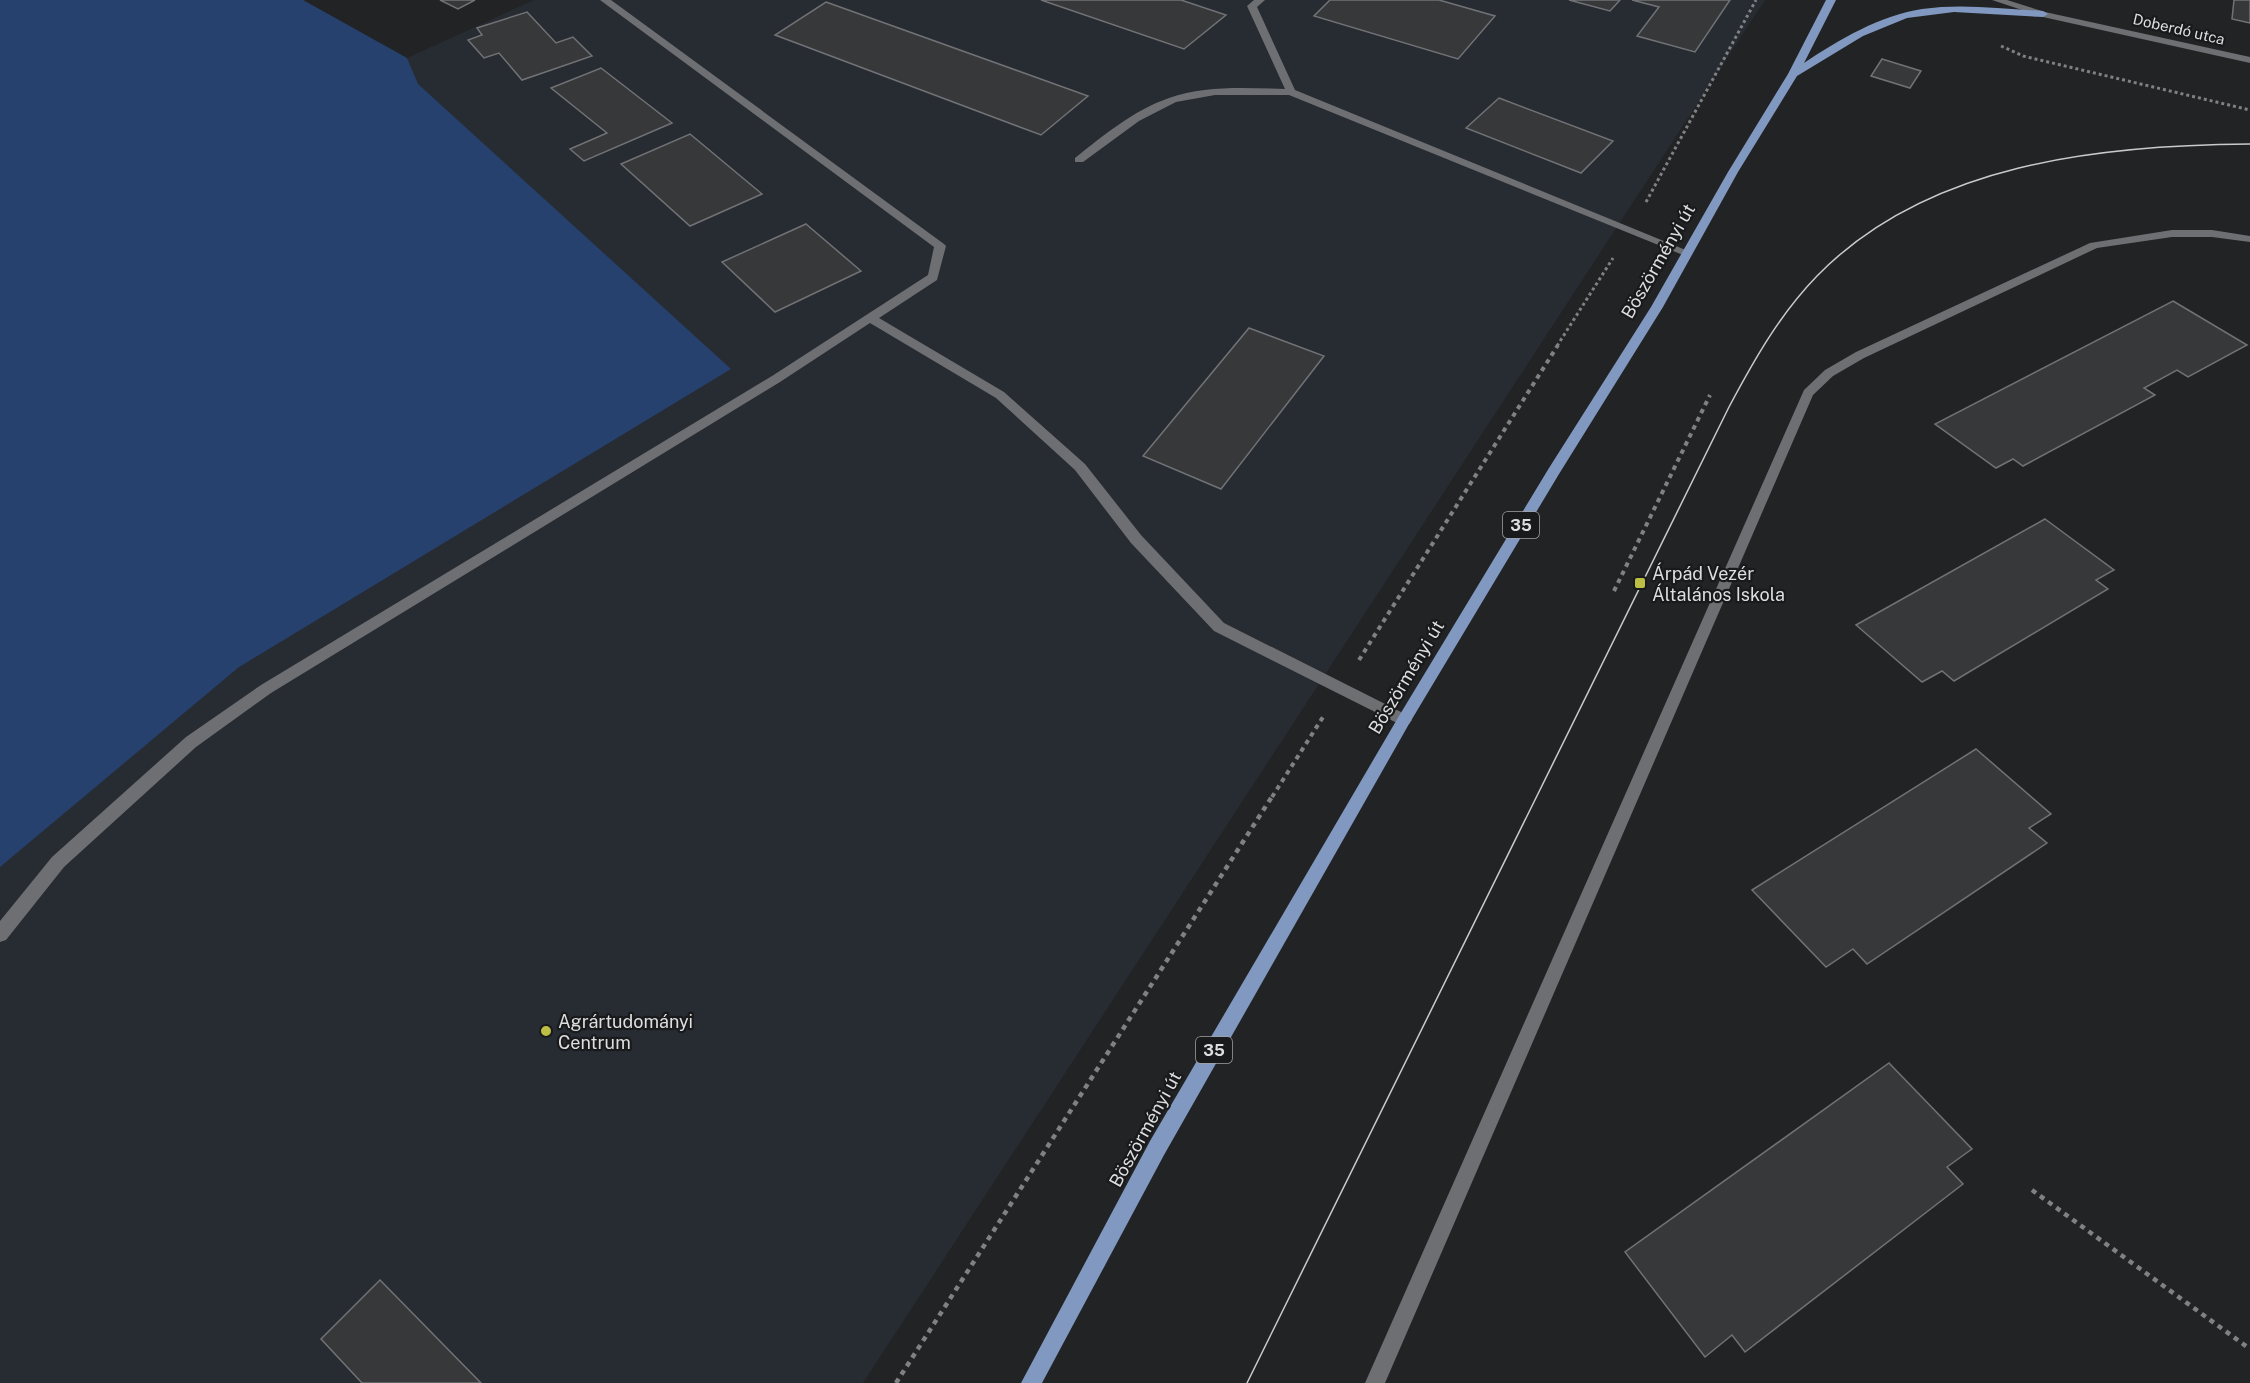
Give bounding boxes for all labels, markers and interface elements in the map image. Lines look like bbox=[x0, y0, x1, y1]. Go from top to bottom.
street label: Doberdó utca bbox=[2131, 10, 2227, 48]
street label: Böszörményi út bbox=[1617, 200, 1699, 322]
road number: 35 bbox=[1503, 512, 1539, 538]
place label: Árpád Vezér Általános Iskola bbox=[1652, 562, 1785, 605]
marker: Árpád Vezér Általános Iskola bbox=[1633, 576, 1647, 590]
street label: Böszörményi út bbox=[1364, 616, 1448, 738]
place label: Agrártudományi Centrum bbox=[558, 1011, 693, 1053]
marker: Agrártudományi Centrum bbox=[539, 1024, 553, 1038]
road number: 35 bbox=[1196, 1037, 1232, 1063]
street label: Böszörményi út bbox=[1105, 1068, 1185, 1190]

